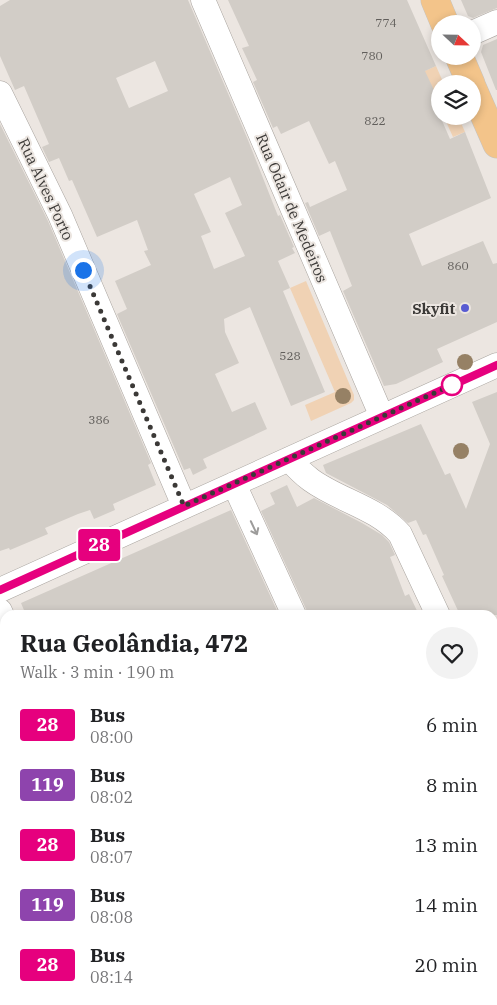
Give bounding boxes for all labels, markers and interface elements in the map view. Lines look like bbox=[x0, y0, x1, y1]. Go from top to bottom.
house number: 774 bbox=[375, 15, 397, 30]
north arrow bbox=[431, 15, 481, 65]
map controls bbox=[431, 15, 481, 125]
house number: 780 bbox=[361, 48, 383, 63]
button: layers bbox=[431, 75, 481, 125]
house number: 822 bbox=[364, 113, 386, 128]
street label: Rua Odair de Medeiros bbox=[252, 131, 332, 285]
street label: Rua Alves Porto bbox=[14, 135, 78, 243]
your location bbox=[71, 258, 96, 283]
house number: 860 bbox=[447, 258, 469, 273]
place label: Skyfit bbox=[412, 299, 455, 318]
marker: Skyfit bbox=[459, 302, 471, 314]
house number: 528 bbox=[279, 348, 301, 363]
unlabelled marker bbox=[441, 374, 463, 396]
house number: 386 bbox=[88, 412, 110, 427]
one-way arrow bbox=[250, 520, 260, 535]
line badge: 28 bbox=[76, 529, 122, 561]
text: 28 bbox=[88, 533, 110, 556]
text: Rua Geolândia, 472 bbox=[20, 627, 248, 659]
button: heart bbox=[426, 627, 478, 679]
text: Walk · 3 min · 190 m bbox=[20, 662, 174, 682]
text: Bus bbox=[90, 703, 125, 727]
text: 28 bbox=[37, 713, 58, 736]
text: 6 min bbox=[426, 713, 478, 737]
text: 08:00 bbox=[90, 727, 133, 747]
text: Bus bbox=[90, 763, 125, 787]
text: 119 bbox=[31, 773, 64, 796]
text: 8 min bbox=[426, 773, 478, 797]
text: 08:02 bbox=[90, 787, 133, 807]
text: Bus bbox=[90, 823, 125, 847]
text: 28 bbox=[37, 833, 58, 856]
text: 13 min bbox=[415, 833, 478, 857]
text: 08:07 bbox=[90, 847, 133, 867]
text: Bus bbox=[90, 883, 125, 907]
text: 119 bbox=[31, 893, 64, 916]
text: 14 min bbox=[415, 893, 478, 917]
text: 08:08 bbox=[90, 907, 133, 927]
text: Bus bbox=[90, 943, 125, 967]
text: 28 bbox=[37, 953, 58, 976]
text: 20 min bbox=[415, 953, 478, 977]
text: 08:14 bbox=[90, 967, 133, 987]

